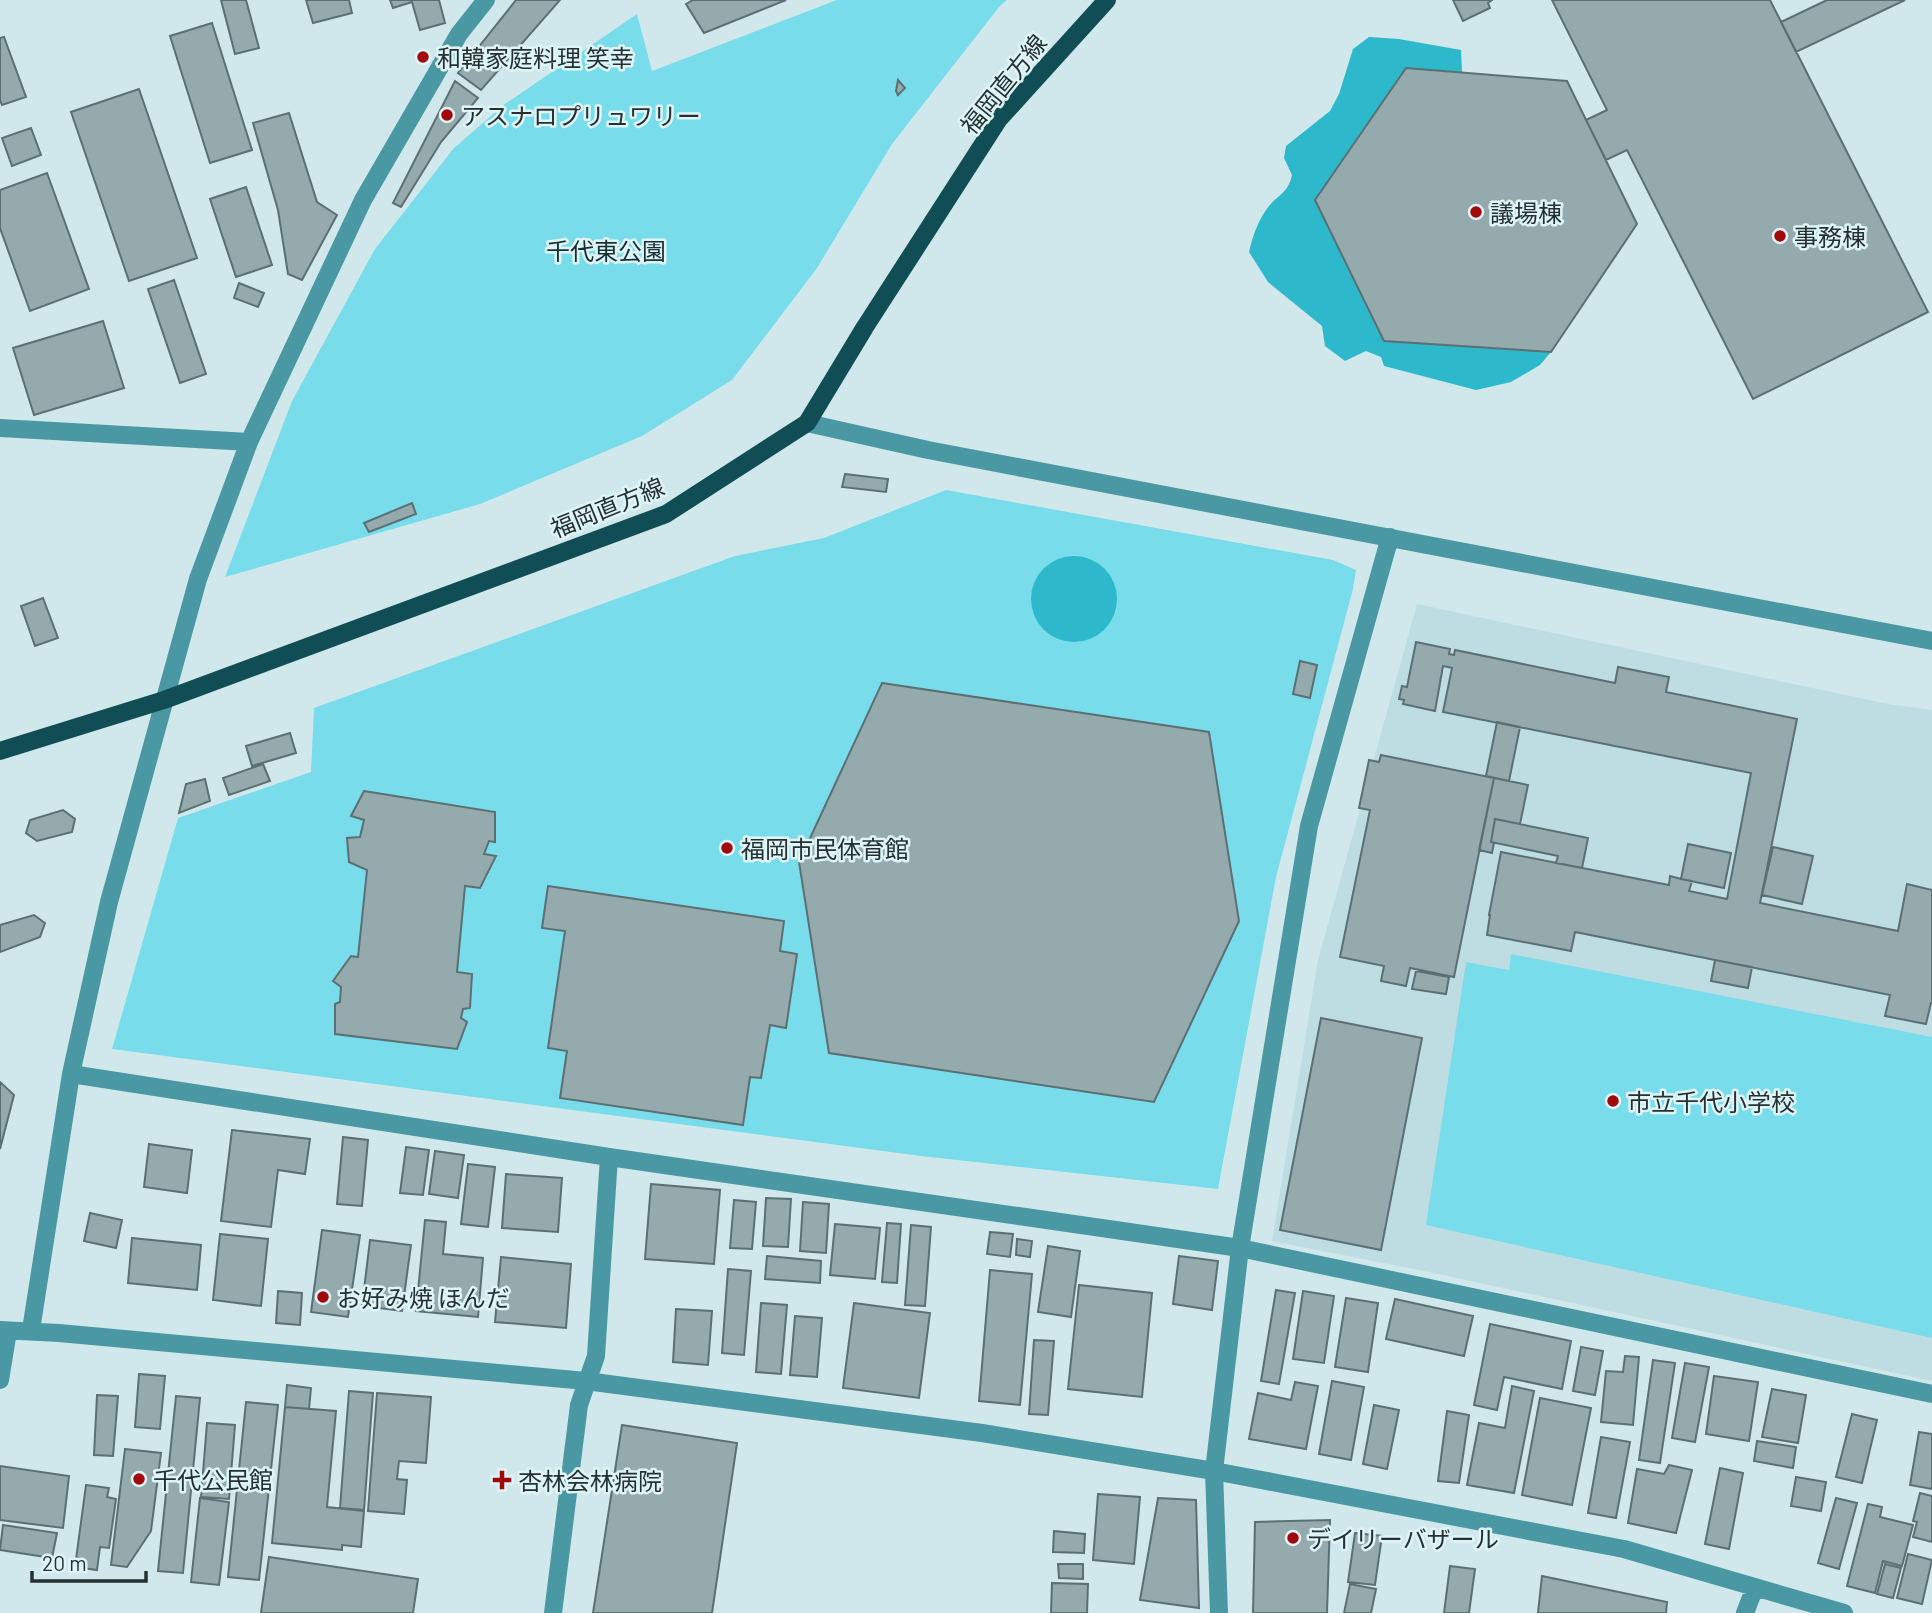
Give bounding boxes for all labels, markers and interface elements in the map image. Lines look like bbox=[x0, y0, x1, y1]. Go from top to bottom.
street label: 福岡直方線 bbox=[954, 28, 1052, 140]
place label: 和韓家庭料理 笑幸 bbox=[437, 43, 634, 72]
marker: 和韓家庭料理 笑幸 bbox=[415, 49, 431, 65]
place label: アスナロプリュワリー bbox=[461, 101, 701, 130]
marker: アスナロプリュワリー bbox=[439, 107, 455, 123]
place label: 議場棟 bbox=[1490, 198, 1562, 227]
marker: 議場棟 bbox=[1468, 204, 1484, 220]
place label: 事務棟 bbox=[1794, 222, 1866, 251]
marker: 事務棟 bbox=[1772, 228, 1788, 244]
park label: 千代東公園 bbox=[546, 236, 666, 265]
street label: 福岡直方線 bbox=[546, 471, 668, 543]
place label: 福岡市民体育館 bbox=[741, 834, 909, 863]
marker: 福岡市民体育館 bbox=[719, 840, 735, 856]
place label: 市立千代小学校 bbox=[1627, 1087, 1795, 1116]
marker: 市立千代小学校 bbox=[1605, 1093, 1621, 1109]
place label: お好み焼 ほんだ bbox=[337, 1283, 510, 1312]
marker: お好み焼 ほんだ bbox=[315, 1289, 331, 1305]
place label: 千代公民館 bbox=[153, 1465, 273, 1494]
place label: 杏林会林病院 bbox=[518, 1466, 662, 1495]
marker: 杏林会林病院 bbox=[492, 1470, 512, 1490]
marker: 千代公民館 bbox=[131, 1471, 147, 1487]
place label: デイリーバザール bbox=[1307, 1524, 1499, 1553]
marker: デイリーバザール bbox=[1285, 1530, 1301, 1546]
scale bar bbox=[32, 1540, 145, 1584]
text: 20 m bbox=[42, 1550, 87, 1575]

